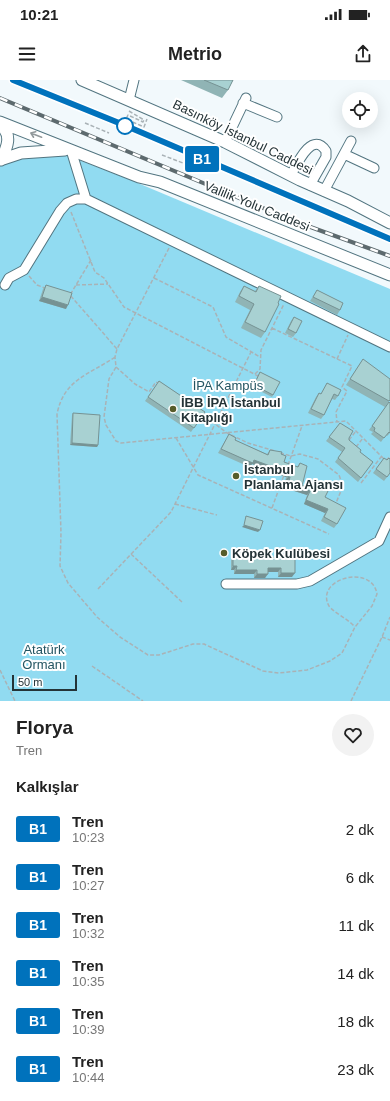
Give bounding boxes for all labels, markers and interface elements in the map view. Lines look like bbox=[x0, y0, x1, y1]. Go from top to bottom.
text: 10:21 bbox=[20, 6, 58, 23]
icon: menu bbox=[16, 43, 38, 65]
icon: share bbox=[352, 43, 374, 65]
text: Metrio bbox=[168, 44, 222, 64]
map controls bbox=[342, 92, 378, 128]
button: locate bbox=[342, 92, 378, 128]
street label: Basınköy İstanbul Caddesi bbox=[171, 97, 316, 178]
unlabelled marker bbox=[116, 117, 134, 135]
one-way arrow bbox=[30, 131, 42, 139]
line badge: B1 bbox=[184, 146, 220, 172]
text: B1 bbox=[193, 151, 211, 167]
street label: Valilik Yolu Caddesi bbox=[202, 178, 312, 234]
park label: İPA Kampüs bbox=[193, 378, 264, 393]
place label: İBB İPA İstanbul Kitaplığı bbox=[181, 395, 281, 425]
marker: İBB İPA İstanbul Kitaplığı bbox=[168, 404, 178, 414]
place label: İstanbul Planlama Ajansı bbox=[244, 462, 343, 492]
marker: İstanbul Planlama Ajansı bbox=[231, 471, 241, 481]
place label: Köpek Kulübesi bbox=[232, 546, 330, 561]
marker: Köpek Kulübesi bbox=[219, 548, 229, 558]
park label: Atatürk Ormanı bbox=[22, 642, 66, 672]
scale bar bbox=[12, 673, 77, 692]
text: 50 m bbox=[18, 676, 42, 688]
button: heart bbox=[332, 714, 374, 756]
text: Florya bbox=[16, 717, 73, 738]
text: Tren bbox=[16, 743, 42, 758]
text: Kalkışlar bbox=[16, 778, 79, 795]
text: Tren bbox=[72, 813, 104, 830]
text: B1 bbox=[29, 821, 47, 837]
text: 2 dk bbox=[346, 821, 374, 838]
text: 10:23 bbox=[72, 830, 105, 845]
text: Tren bbox=[72, 861, 104, 878]
text: B1 bbox=[29, 869, 47, 885]
text: 6 dk bbox=[346, 869, 374, 886]
text: 10:27 bbox=[72, 878, 105, 893]
text: Tren bbox=[72, 909, 104, 926]
text: B1 bbox=[29, 917, 47, 933]
text: 11 dk bbox=[338, 917, 374, 934]
text: 10:32 bbox=[72, 926, 105, 941]
text: Tren bbox=[72, 957, 104, 974]
text: B1 bbox=[29, 965, 47, 981]
text: 14 dk bbox=[337, 965, 374, 982]
text: 10:35 bbox=[72, 974, 105, 989]
text: Tren bbox=[72, 1005, 104, 1022]
text: B1 bbox=[29, 1013, 47, 1029]
text: 18 dk bbox=[337, 1013, 374, 1030]
text: 10:39 bbox=[72, 1022, 105, 1037]
text: Tren bbox=[72, 1053, 104, 1070]
text: B1 bbox=[29, 1061, 47, 1077]
text: 23 dk bbox=[337, 1061, 374, 1078]
text: 10:44 bbox=[72, 1070, 105, 1085]

